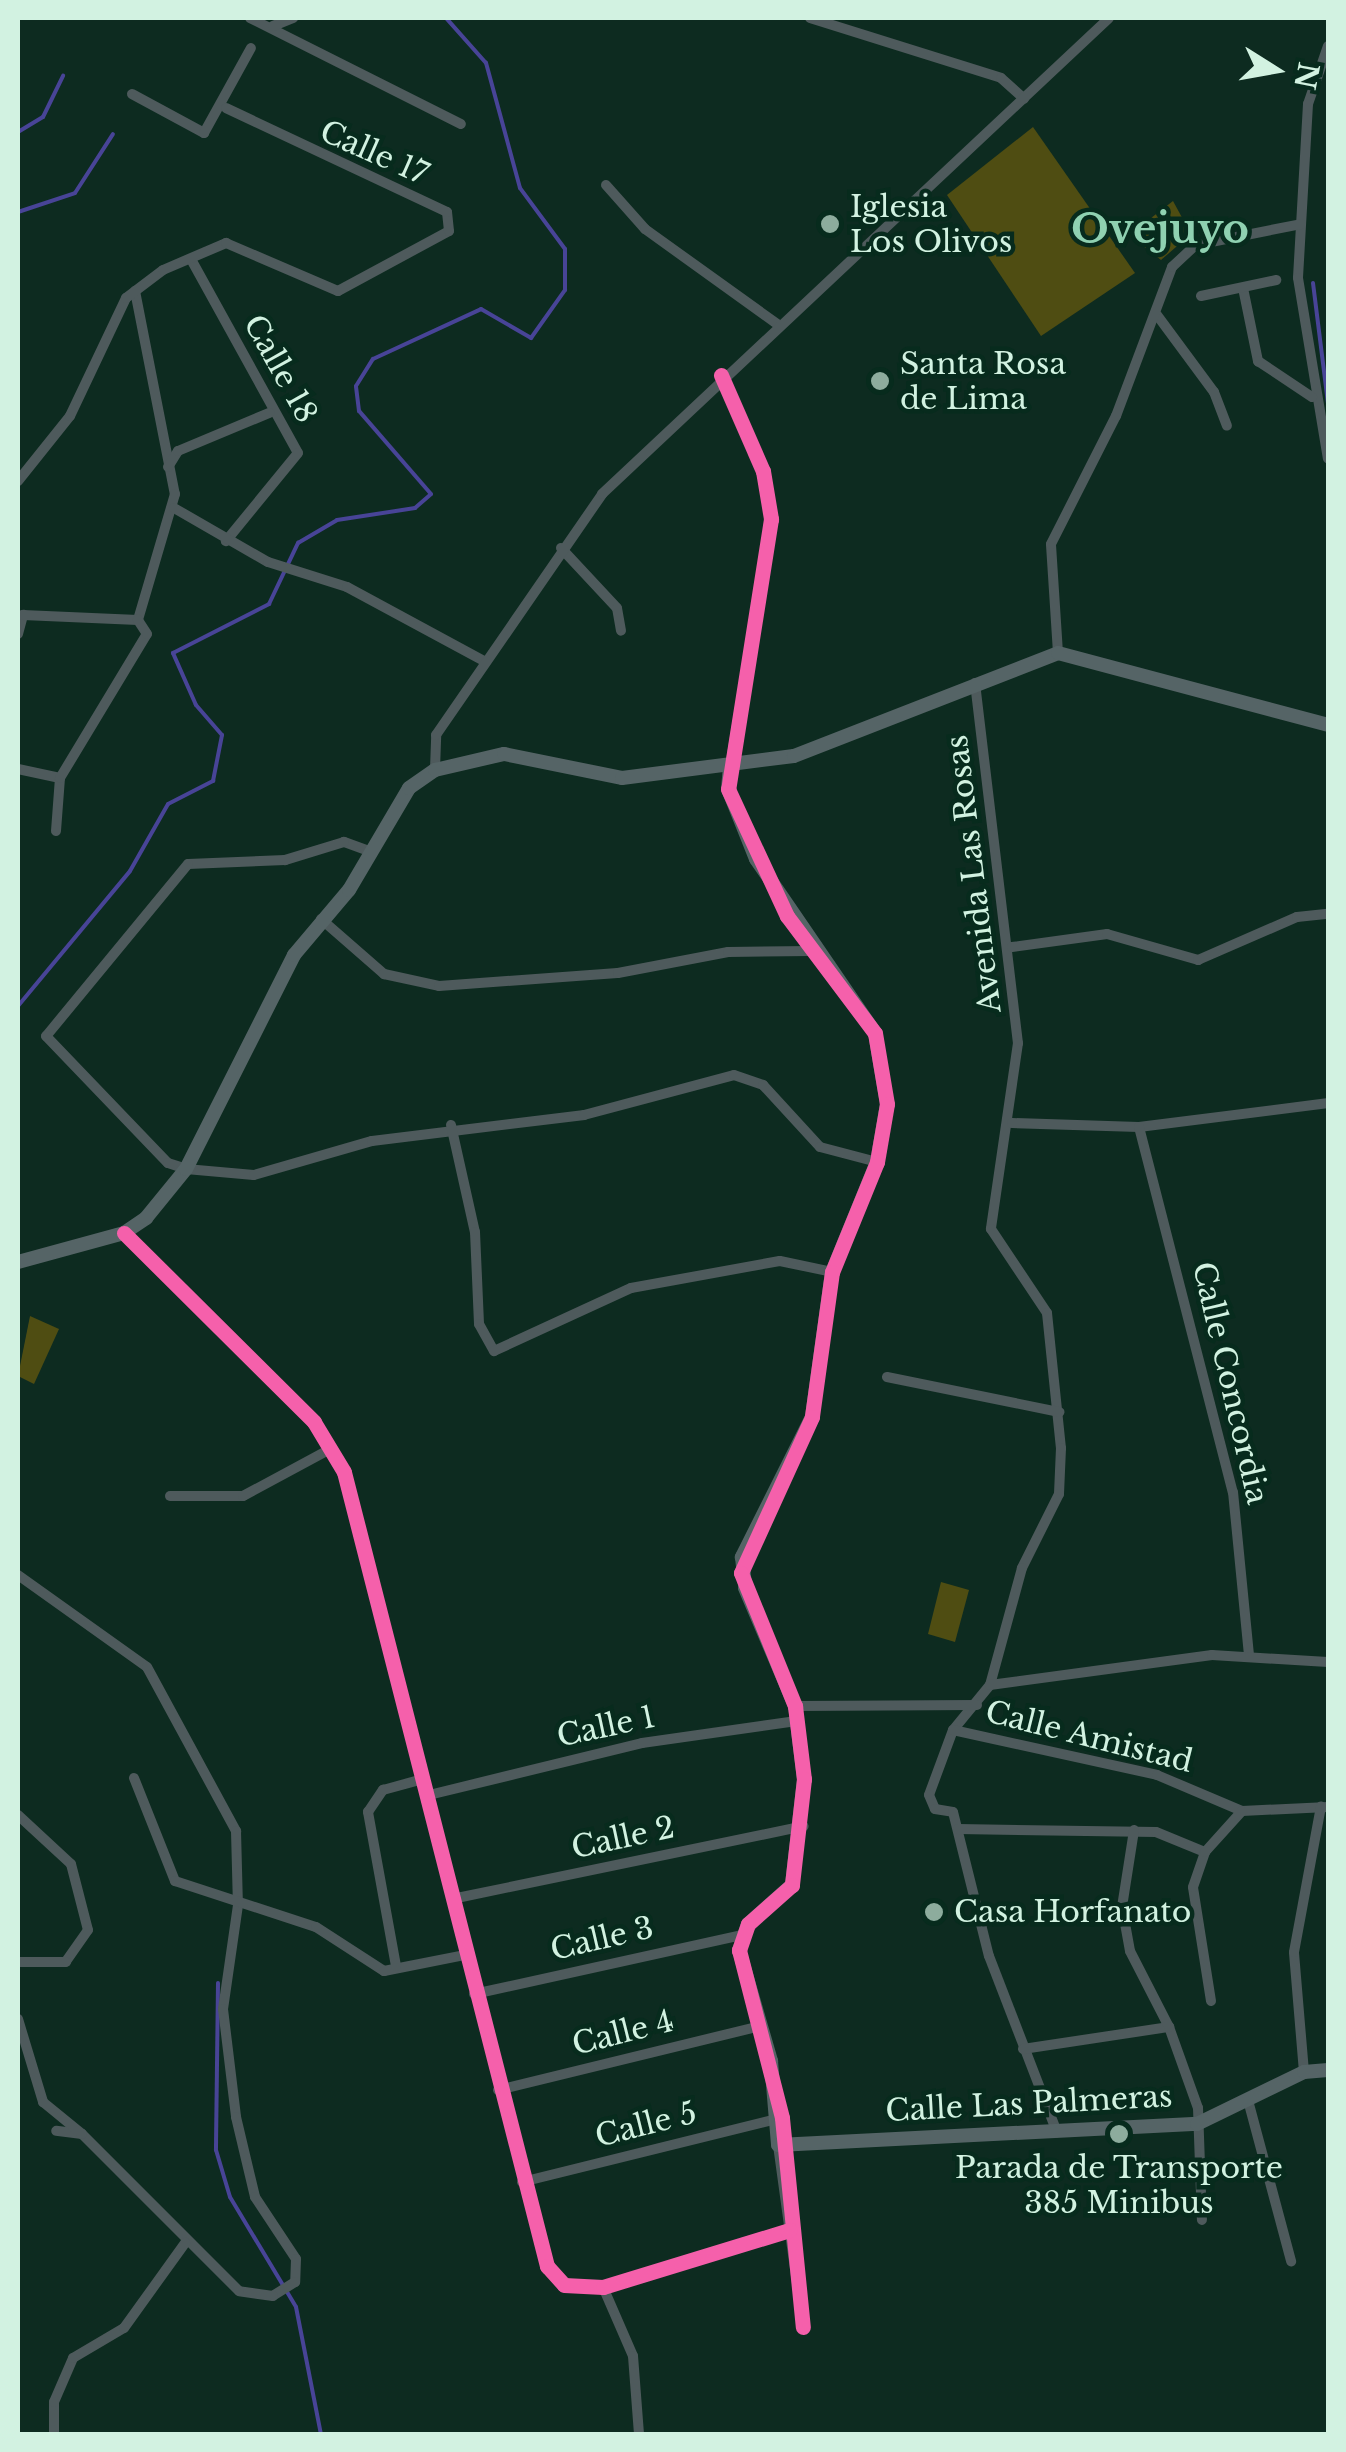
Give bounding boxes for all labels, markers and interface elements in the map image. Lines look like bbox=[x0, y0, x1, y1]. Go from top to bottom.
north arrow bbox=[1226, 20, 1326, 120]
text: N bbox=[1286, 60, 1326, 92]
street label: Calle 17 bbox=[314, 113, 434, 193]
place label: Iglesia Los Olivos bbox=[850, 189, 1012, 260]
district label: Ovejuyo bbox=[1071, 205, 1249, 253]
marker: Iglesia Los Olivos bbox=[819, 213, 841, 235]
street label: Calle 18 bbox=[236, 309, 324, 429]
place label: Santa Rosa de Lima bbox=[900, 346, 1066, 416]
marker: Santa Rosa de Lima bbox=[869, 370, 891, 392]
street label: Avenida Las Rosas bbox=[939, 733, 1009, 1015]
street label: Calle Concordia bbox=[1185, 1259, 1275, 1507]
street label: Calle Amistad bbox=[981, 1694, 1197, 1780]
street label: Calle 1 bbox=[554, 1699, 658, 1755]
street label: Calle 2 bbox=[568, 1810, 678, 1866]
place label: Casa Horfanato bbox=[954, 1894, 1192, 1930]
marker: Casa Horfanato bbox=[923, 1901, 945, 1923]
street label: Calle 3 bbox=[547, 1910, 657, 1968]
street label: Calle 4 bbox=[568, 2003, 678, 2063]
street label: Calle Las Palmeras bbox=[885, 2079, 1173, 2129]
street label: Calle 5 bbox=[592, 2095, 700, 2155]
marker: Parada de Transporte 385 Minibus bbox=[1108, 2123, 1130, 2145]
place label: Parada de Transporte 385 Minibus bbox=[954, 2150, 1284, 2220]

